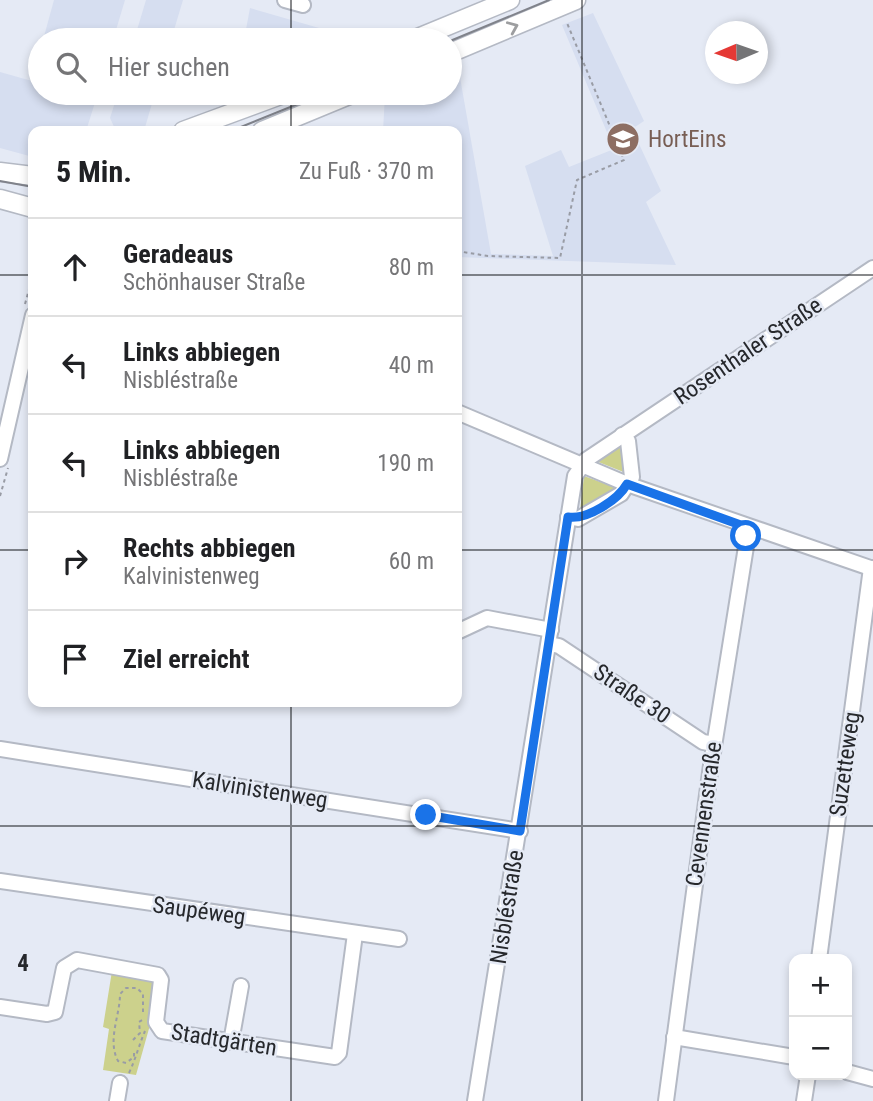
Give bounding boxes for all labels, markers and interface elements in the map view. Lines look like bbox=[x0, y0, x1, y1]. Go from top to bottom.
one-way arrow bbox=[506, 21, 518, 35]
north arrow bbox=[705, 21, 768, 84]
search box bbox=[28, 28, 462, 105]
icon: search bbox=[52, 48, 90, 86]
text: Hier suchen bbox=[108, 52, 230, 82]
school or university icon: HortEins bbox=[604, 120, 642, 158]
place label: HortEins bbox=[648, 126, 727, 153]
text: 5 Min. bbox=[56, 154, 132, 189]
text: Zu Fuß · 370 m bbox=[299, 158, 434, 185]
text: Geradeaus bbox=[123, 239, 233, 269]
icon: ahead bbox=[56, 248, 94, 286]
text: 80 m bbox=[389, 254, 434, 281]
text: Schönhauser Straße bbox=[123, 269, 305, 296]
street label: Rosenthaler Straße bbox=[669, 292, 827, 410]
text: Links abbiegen bbox=[123, 337, 280, 367]
icon: left bbox=[56, 346, 94, 384]
text: 40 m bbox=[389, 352, 434, 379]
text: Nisbléstraße bbox=[123, 367, 238, 394]
text: Links abbiegen bbox=[123, 435, 280, 465]
icon: left bbox=[56, 444, 94, 482]
text: 190 m bbox=[377, 450, 434, 477]
text: Nisbléstraße bbox=[123, 465, 238, 492]
route start bbox=[730, 520, 761, 551]
text: Rechts abbiegen bbox=[123, 533, 296, 563]
icon: right bbox=[56, 542, 94, 580]
text: 60 m bbox=[389, 548, 434, 575]
text: Kalvinistenweg bbox=[123, 563, 260, 590]
icon: arrive bbox=[56, 640, 94, 678]
text: Ziel erreicht bbox=[123, 644, 249, 674]
street label: Straße 30 bbox=[588, 658, 676, 730]
street label: Suzetteweg bbox=[824, 710, 866, 818]
street label: Cevennenstraße bbox=[680, 740, 728, 888]
street label: Kalvinistenweg bbox=[190, 766, 330, 814]
route end bbox=[410, 799, 441, 830]
street label: Nisbléstraße bbox=[485, 848, 529, 966]
street label: Saupéweg bbox=[151, 891, 247, 931]
text: 4 bbox=[17, 950, 29, 977]
map controls bbox=[789, 954, 852, 1080]
button: + bbox=[789, 954, 852, 1017]
button: − bbox=[789, 1017, 852, 1080]
street label: Stadtgärten bbox=[169, 1018, 279, 1062]

